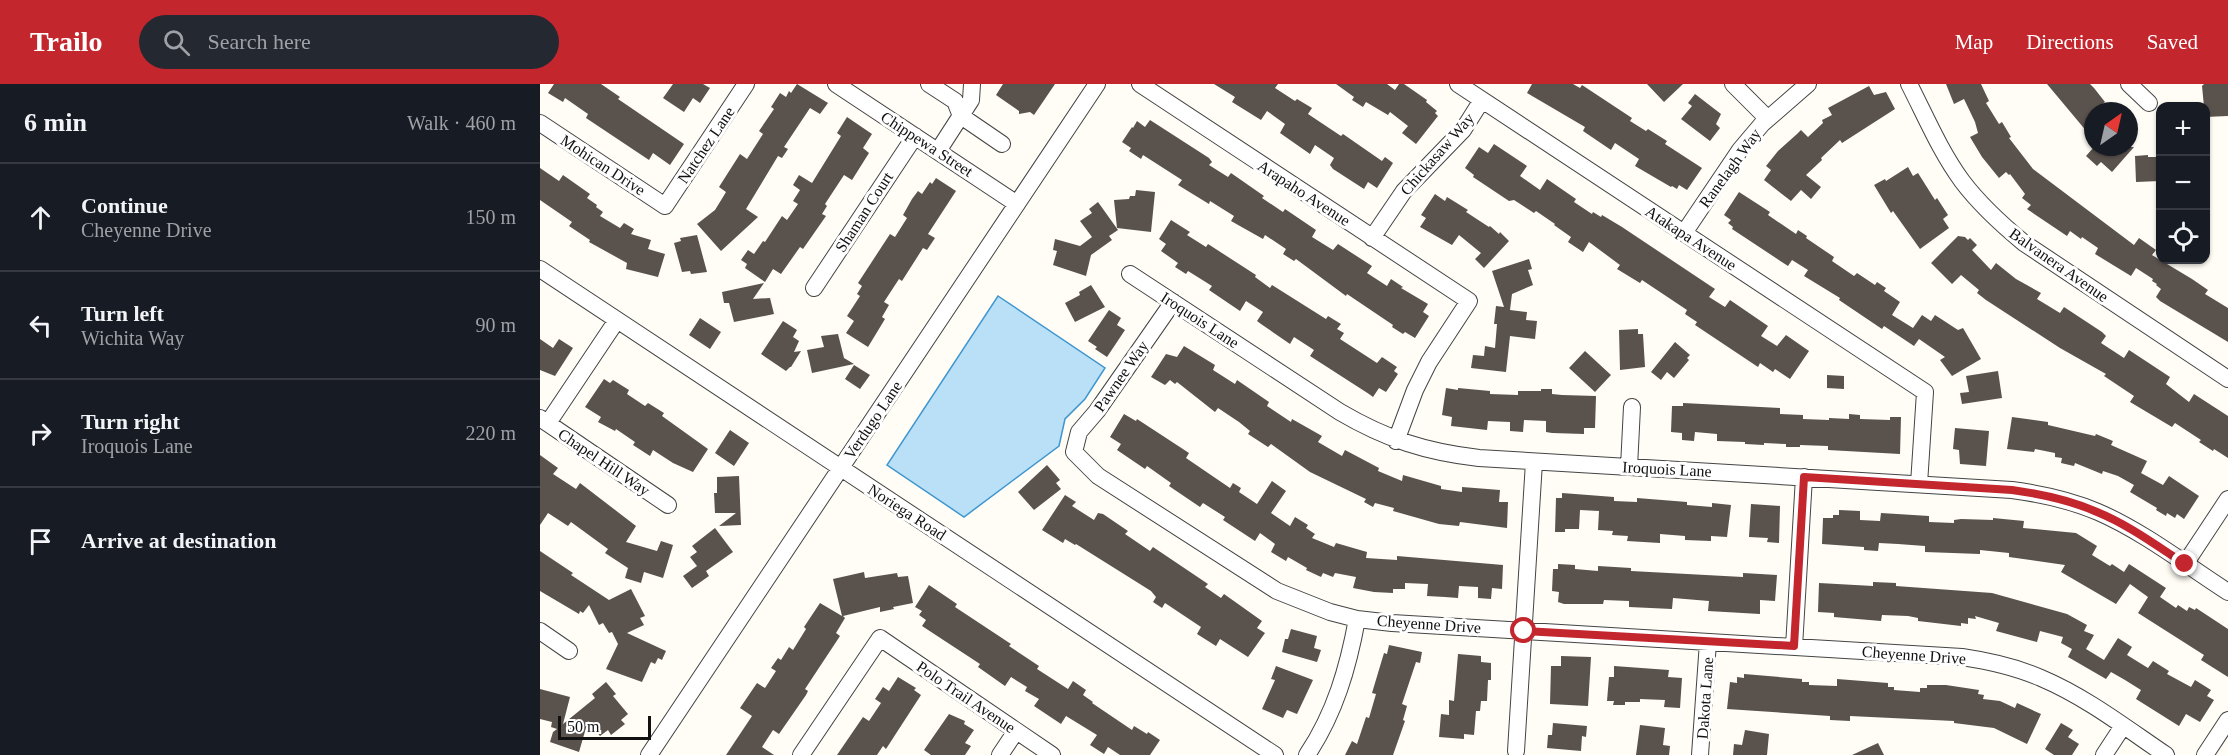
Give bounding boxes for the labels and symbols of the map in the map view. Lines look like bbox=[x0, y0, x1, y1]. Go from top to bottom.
north arrow bbox=[2084, 102, 2138, 156]
street label: Natchez Lane bbox=[674, 104, 738, 186]
street label: Chippewa Street bbox=[877, 108, 977, 181]
street label: Chickasaw Way bbox=[1397, 110, 1478, 199]
street label: Ranelagh Way bbox=[1696, 125, 1765, 211]
street label: Mohican Drive bbox=[558, 131, 648, 199]
street label: Arapaho Avenue bbox=[1254, 157, 1353, 230]
street label: Shaman Court bbox=[832, 168, 896, 255]
street label: Atakapa Avenue bbox=[1642, 202, 1740, 275]
street label: Balvanera Avenue bbox=[2006, 225, 2112, 305]
street label: Iroquois Lane bbox=[1157, 289, 1242, 352]
street label: Pawnee Way bbox=[1090, 337, 1152, 415]
street label: Verdugo Lane bbox=[841, 378, 906, 463]
street label: Chapel Hill Way bbox=[554, 425, 653, 500]
street label: Iroquois Lane bbox=[1622, 458, 1712, 481]
street label: Noriega Road bbox=[864, 481, 949, 544]
route end bbox=[2171, 550, 2197, 576]
street label: Cheyenne Drive bbox=[1376, 612, 1482, 637]
route start bbox=[1510, 617, 1536, 643]
street label: Cheyenne Drive bbox=[1861, 643, 1967, 668]
street label: Dakota Lane bbox=[1694, 656, 1716, 740]
street label: Polo Trail Avenue bbox=[913, 658, 1019, 736]
scale bar bbox=[558, 713, 651, 740]

